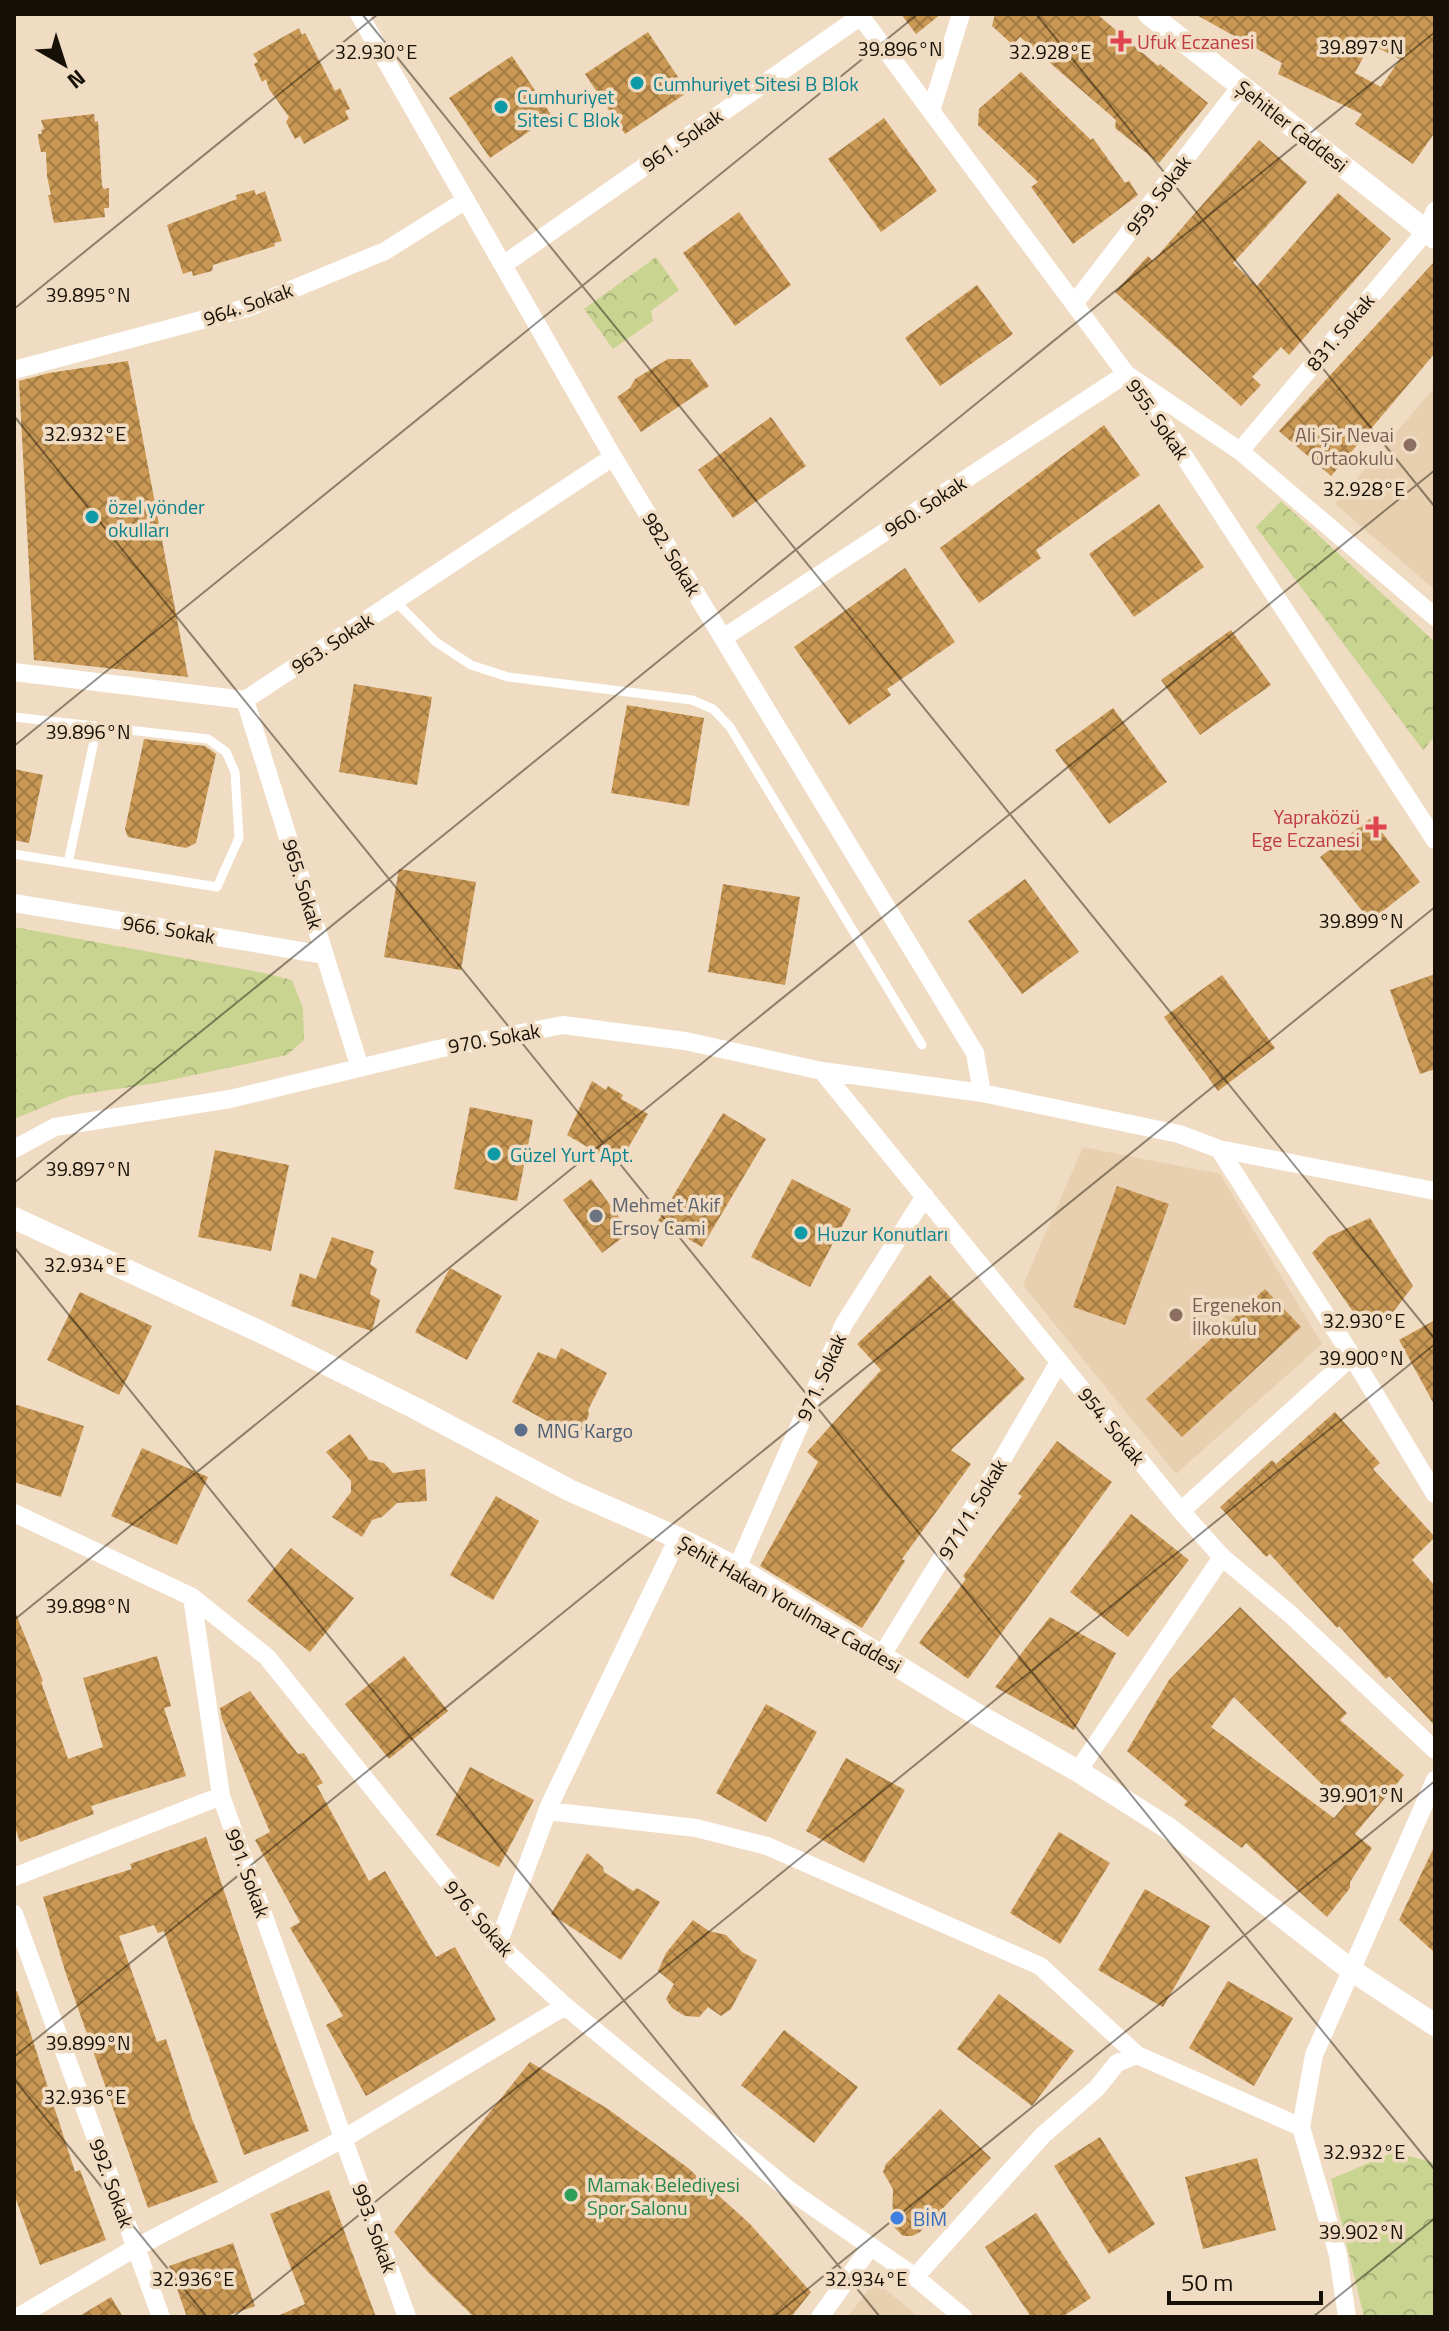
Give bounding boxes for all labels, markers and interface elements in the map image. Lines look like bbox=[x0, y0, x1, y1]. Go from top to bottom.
north arrow bbox=[24, 24, 104, 104]
place label: Ufuk Eczanesi bbox=[1137, 26, 1254, 57]
text: 39.897°N bbox=[1318, 31, 1404, 62]
marker: Ufuk Eczanesi bbox=[1112, 32, 1130, 50]
text: 39.896°N bbox=[857, 33, 943, 64]
text: 32.930°E bbox=[335, 36, 417, 67]
text: 32.928°E bbox=[1009, 36, 1091, 67]
text: N bbox=[60, 62, 93, 98]
place label: Cumhuriyet Sitesi B Blok bbox=[653, 68, 859, 99]
street label: Şehitler Caddesi bbox=[1229, 72, 1355, 180]
marker: Cumhuriyet Sitesi B Blok bbox=[628, 74, 646, 92]
place label: Cumhuriyet Sitesi C Blok bbox=[517, 81, 620, 135]
marker: Cumhuriyet Sitesi C Blok bbox=[492, 98, 510, 116]
street label: 961. Sokak bbox=[635, 100, 729, 179]
street label: 959. Sokak bbox=[1118, 148, 1199, 241]
street label: 964. Sokak bbox=[199, 274, 297, 334]
text: 39.895°N bbox=[45, 279, 131, 310]
street label: 831. Sokak bbox=[1298, 286, 1382, 378]
street label: 955. Sokak bbox=[1119, 372, 1198, 466]
text: 32.932°E bbox=[44, 418, 126, 449]
place label: Ali Şir Nevai Ortaokulu bbox=[1295, 419, 1394, 473]
marker: Ali Şir Nevai Ortaokulu bbox=[1401, 436, 1419, 454]
street label: 960. Sokak bbox=[878, 467, 973, 544]
text: 32.928°E bbox=[1323, 473, 1405, 504]
place label: özel yönder okulları bbox=[108, 491, 205, 545]
street label: 982. Sokak bbox=[635, 506, 709, 602]
marker: özel yönder okulları bbox=[83, 508, 101, 526]
street label: 963. Sokak bbox=[285, 604, 380, 681]
text: 39.896°N bbox=[45, 716, 131, 747]
place label: Yapraközü Ege Eczanesi bbox=[1251, 801, 1360, 855]
marker: Yapraközü Ege Eczanesi bbox=[1367, 818, 1385, 836]
street label: 965. Sokak bbox=[275, 835, 332, 933]
text: 39.899°N bbox=[1318, 905, 1404, 936]
street label: 966. Sokak bbox=[121, 906, 218, 952]
street label: 970. Sokak bbox=[446, 1015, 543, 1061]
place label: Güzel Yurt Apt. bbox=[510, 1139, 633, 1170]
marker: Güzel Yurt Apt. bbox=[485, 1145, 503, 1163]
text: 39.897°N bbox=[45, 1153, 131, 1184]
place label: Mehmet Akif Ersoy Cami bbox=[612, 1189, 721, 1243]
marker: Mehmet Akif Ersoy Cami bbox=[587, 1207, 605, 1225]
place label: Huzur Konutları bbox=[817, 1218, 948, 1249]
marker: Huzur Konutları bbox=[792, 1224, 810, 1242]
text: 32.934°E bbox=[44, 1249, 126, 1280]
place label: Ergenekon İlkokulu bbox=[1192, 1289, 1282, 1343]
text: 32.930°E bbox=[1323, 1305, 1405, 1336]
marker: Ergenekon İlkokulu bbox=[1167, 1306, 1185, 1324]
street label: 971. Sokak bbox=[788, 1328, 854, 1426]
text: 39.900°N bbox=[1318, 1342, 1404, 1373]
street label: 954. Sokak bbox=[1071, 1380, 1154, 1472]
place label: MNG Kargo bbox=[537, 1415, 633, 1446]
marker: MNG Kargo bbox=[512, 1421, 530, 1439]
street label: 971/1. Sokak bbox=[930, 1453, 1014, 1565]
street label: Şehit Hakan Yorulmaz Caddesi bbox=[672, 1527, 908, 1681]
text: 39.898°N bbox=[45, 1590, 131, 1621]
text: 39.901°N bbox=[1318, 1779, 1404, 1810]
street label: 991. Sokak bbox=[218, 1824, 279, 1922]
street label: 976. Sokak bbox=[437, 1873, 521, 1964]
text: 39.899°N bbox=[45, 2027, 131, 2058]
text: 32.936°E bbox=[44, 2081, 126, 2112]
street label: 992. Sokak bbox=[82, 2134, 143, 2232]
text: 32.932°E bbox=[1323, 2136, 1405, 2167]
place label: Mamak Belediyesi Spor Salonu bbox=[587, 2169, 740, 2223]
street label: 993. Sokak bbox=[345, 2179, 406, 2277]
marker: Mamak Belediyesi Spor Salonu bbox=[562, 2186, 580, 2204]
place label: BİM bbox=[913, 2203, 947, 2234]
marker: BİM bbox=[888, 2209, 906, 2227]
text: 39.902°N bbox=[1318, 2216, 1404, 2247]
scale bar bbox=[1169, 2255, 1321, 2305]
text: 32.936°E bbox=[152, 2263, 234, 2294]
text: 32.934°E bbox=[825, 2263, 907, 2294]
text: 50 m bbox=[1181, 2264, 1233, 2300]

